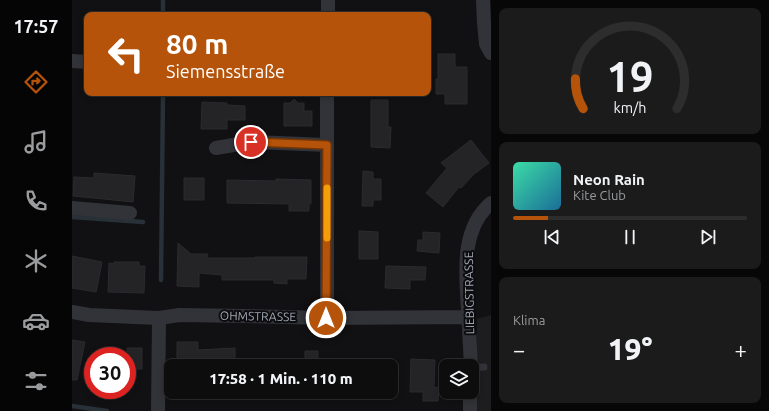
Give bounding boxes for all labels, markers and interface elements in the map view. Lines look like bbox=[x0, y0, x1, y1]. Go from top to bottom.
text: 17:57 bbox=[13, 16, 59, 36]
icon: left bbox=[100, 28, 152, 80]
text: 80 m bbox=[166, 28, 228, 59]
text: 19 bbox=[607, 53, 653, 100]
text: Siemensstraße bbox=[166, 61, 285, 81]
icon: directions bbox=[22, 68, 50, 96]
text: km/h bbox=[614, 100, 646, 116]
pin bbox=[234, 125, 268, 159]
icon: music bbox=[22, 128, 50, 156]
icon: arrive bbox=[240, 131, 262, 153]
text: Neon Rain bbox=[573, 171, 645, 188]
icon: phone bbox=[22, 187, 50, 215]
text: Kite Club bbox=[573, 188, 626, 202]
icon: previous bbox=[541, 226, 563, 248]
icon: pause bbox=[619, 226, 641, 248]
icon: next bbox=[697, 226, 719, 248]
icon: climate bbox=[22, 247, 50, 275]
street label: LIEBIGSTRASSE bbox=[462, 251, 476, 334]
position arrow bbox=[305, 297, 347, 339]
icon: car bbox=[22, 307, 50, 335]
street label: OHMSTRASSE bbox=[220, 309, 296, 323]
text: Klima bbox=[513, 313, 545, 327]
text: 19° bbox=[608, 332, 652, 366]
text: − bbox=[513, 337, 525, 362]
text: + bbox=[735, 337, 747, 362]
speed limit sign: 30 bbox=[84, 347, 136, 399]
map controls bbox=[439, 359, 479, 399]
button: layers bbox=[439, 359, 479, 399]
icon: filters bbox=[22, 367, 50, 395]
text: 17:58 · 1 Min. · 110 m bbox=[209, 370, 353, 387]

